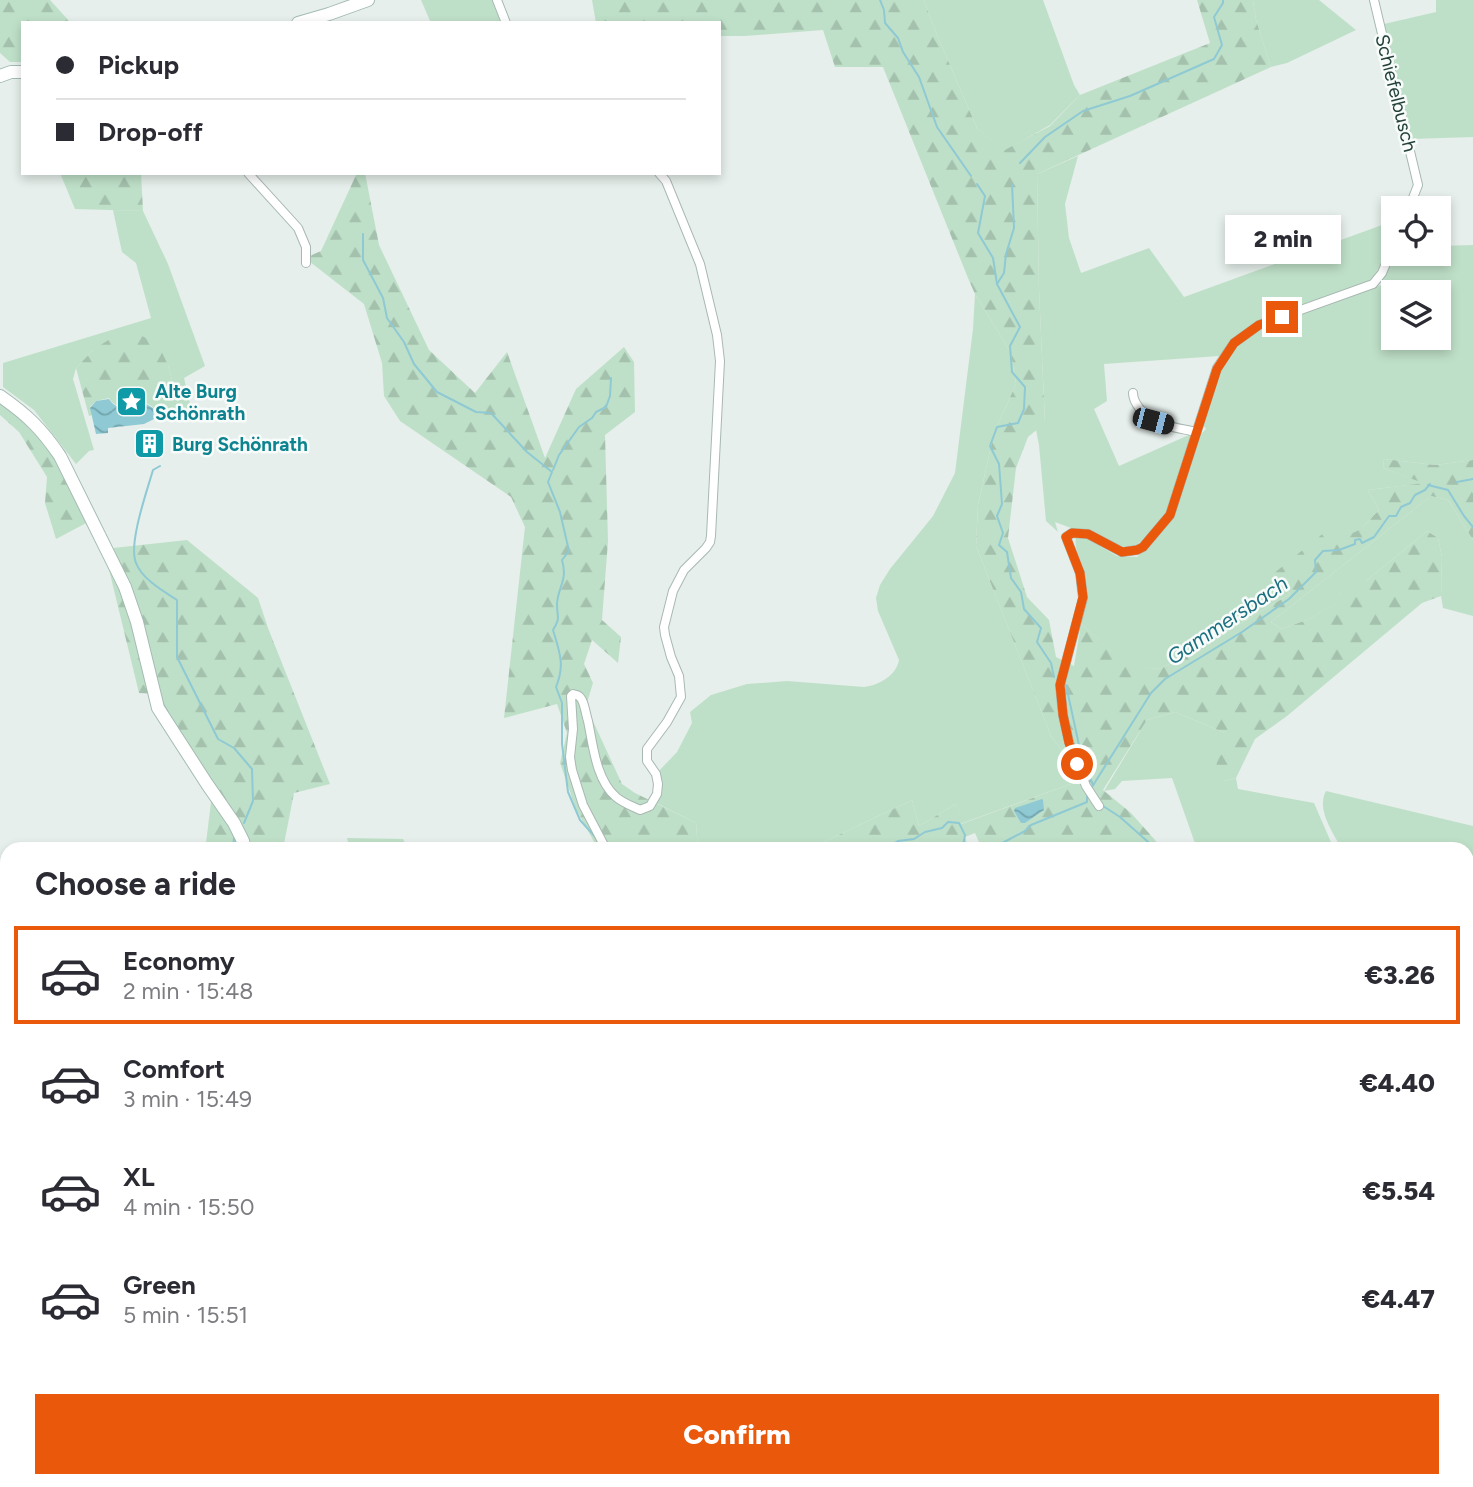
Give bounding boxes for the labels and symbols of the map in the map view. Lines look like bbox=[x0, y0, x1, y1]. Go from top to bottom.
street label: Schiefelbusch bbox=[1370, 32, 1422, 154]
callout: 2 min bbox=[1224, 216, 1340, 264]
route end bbox=[1266, 301, 1298, 333]
place label: Alte Burg Schönrath bbox=[155, 380, 245, 425]
place icon: Alte Burg Schönrath bbox=[115, 385, 149, 419]
car bbox=[1130, 405, 1177, 437]
building icon: Burg Schönrath bbox=[132, 427, 166, 461]
place label: Burg Schönrath bbox=[172, 433, 308, 456]
water label: Gammersbach bbox=[1162, 570, 1292, 670]
route start bbox=[1061, 748, 1093, 780]

